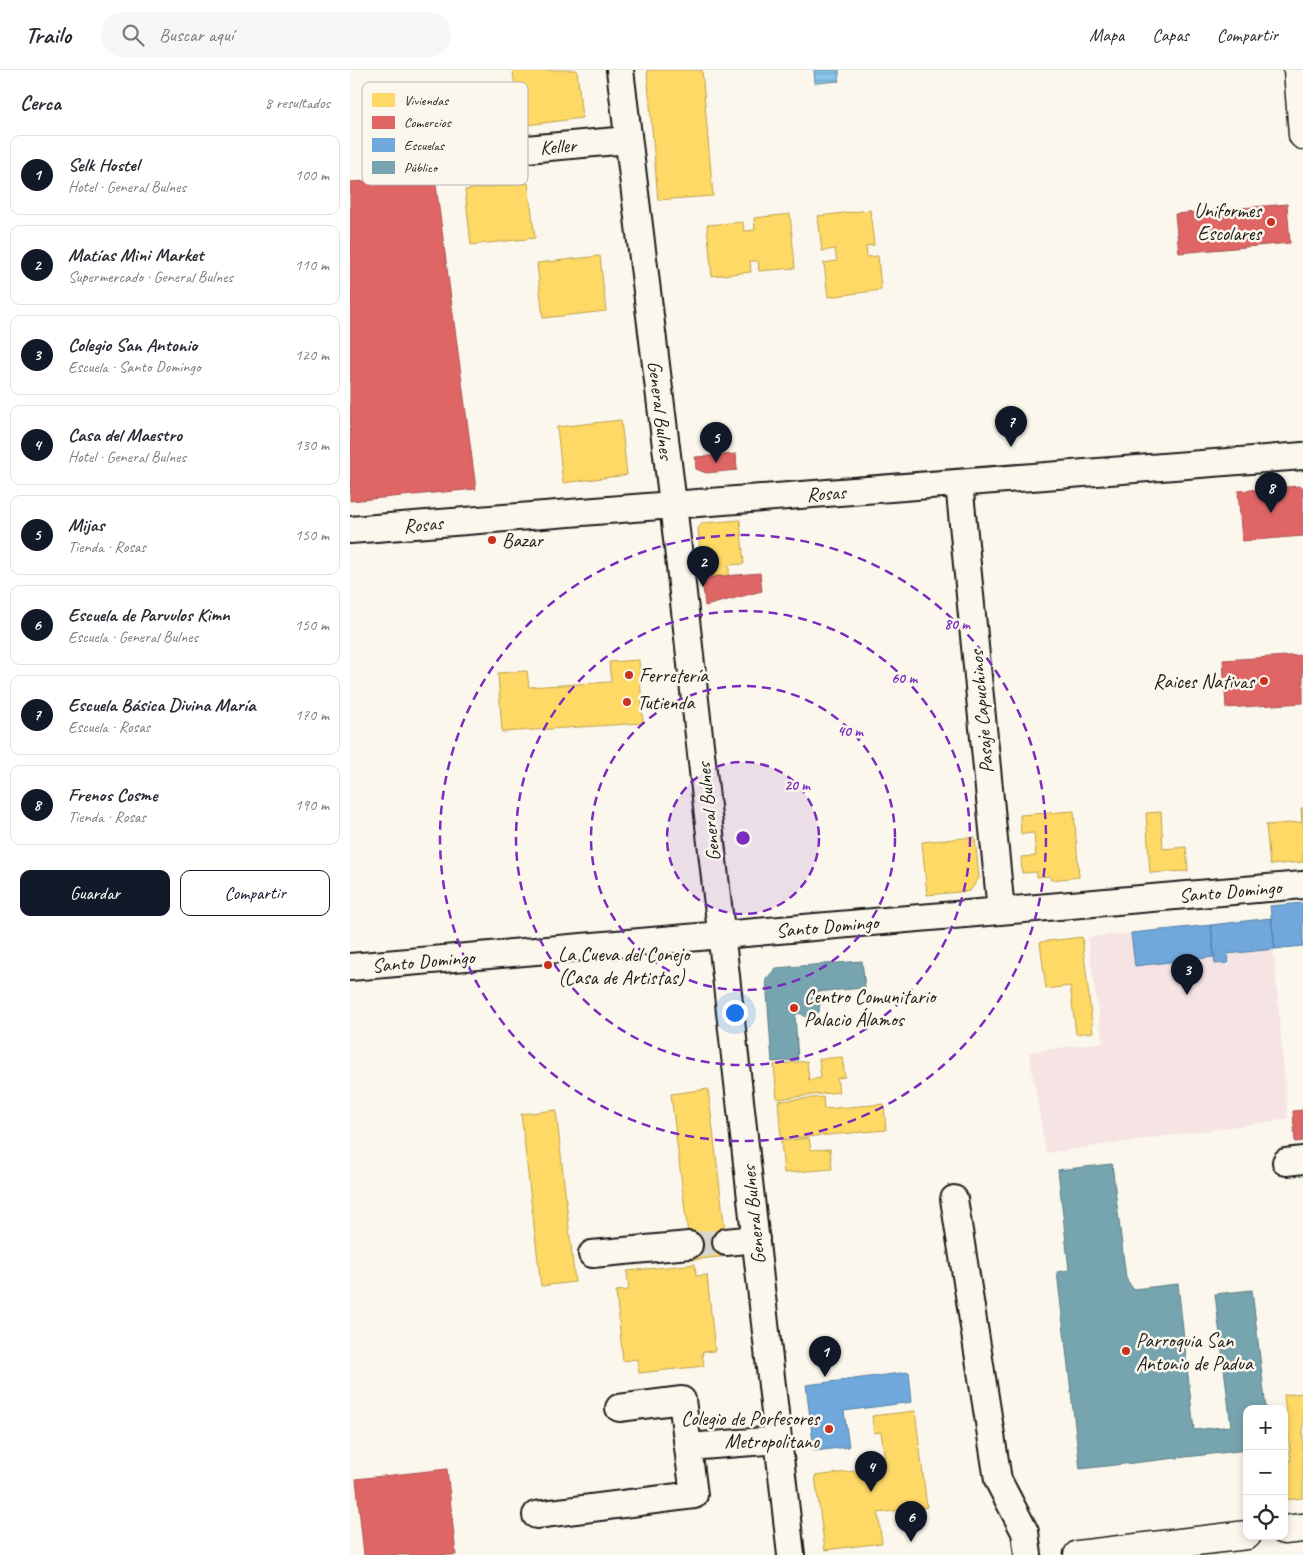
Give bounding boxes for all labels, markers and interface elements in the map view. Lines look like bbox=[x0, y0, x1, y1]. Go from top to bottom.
search box bbox=[101, 12, 451, 57]
text: Trailo bbox=[25, 20, 71, 50]
icon: search bbox=[119, 21, 147, 49]
text: Buscar aquí bbox=[159, 23, 233, 47]
text: Mapa bbox=[1089, 24, 1124, 46]
text: Capas bbox=[1152, 24, 1189, 46]
text: Compartir bbox=[1217, 24, 1278, 46]
legend bbox=[362, 82, 528, 185]
text: Cerca bbox=[20, 90, 61, 116]
text: Viviendas bbox=[404, 92, 449, 109]
text: 8 resultados bbox=[265, 93, 330, 113]
text: Comercios bbox=[404, 114, 452, 131]
street label: Keller bbox=[539, 132, 579, 161]
text: Escuelas bbox=[404, 137, 445, 154]
text: Selk Hostel bbox=[68, 153, 139, 177]
text: Público bbox=[404, 159, 439, 176]
text: 1 bbox=[33, 165, 41, 185]
text: 100 m bbox=[295, 165, 329, 185]
text: Hotel · General Bulnes bbox=[68, 177, 186, 197]
place label: Uniformes Escolares bbox=[1194, 198, 1263, 246]
marker: Uniformes Escolares bbox=[1265, 216, 1277, 228]
text: Matías Mini Market bbox=[68, 243, 203, 267]
text: 2 bbox=[33, 255, 41, 275]
text: 110 m bbox=[295, 255, 329, 275]
text: Supermercado · General Bulnes bbox=[68, 267, 233, 287]
text: Colegio San Antonio bbox=[68, 333, 197, 357]
text: 3 bbox=[33, 345, 41, 365]
text: 120 m bbox=[295, 345, 329, 365]
text: Escuela · Santo Domingo bbox=[68, 357, 201, 377]
street label: General Bulnes bbox=[642, 359, 679, 463]
pin: 7 bbox=[995, 406, 1027, 447]
pin: 5 bbox=[700, 422, 732, 463]
text: Casa del Maestro bbox=[68, 423, 182, 447]
text: 4 bbox=[33, 435, 41, 455]
text: 130 m bbox=[295, 435, 329, 455]
text: Hotel · General Bulnes bbox=[68, 447, 186, 467]
pin: 8 bbox=[1255, 472, 1287, 513]
street label: Rosas bbox=[806, 480, 849, 507]
street label: Rosas bbox=[402, 510, 446, 539]
text: Mijas bbox=[68, 513, 104, 537]
text: 5 bbox=[34, 525, 40, 545]
text: 150 m bbox=[295, 525, 329, 545]
place label: Bazar bbox=[502, 528, 544, 553]
marker: Bazar bbox=[486, 534, 498, 546]
text: Tienda · Rosas bbox=[68, 537, 146, 557]
pin: 2 bbox=[687, 546, 719, 587]
text: Escuela de Parvulos Kimn bbox=[68, 603, 230, 627]
text: 6 bbox=[33, 615, 41, 635]
text: 150 m bbox=[295, 615, 329, 635]
text: 80 m bbox=[944, 615, 971, 634]
text: Escuela · General Bulnes bbox=[68, 627, 198, 647]
street label: Pasaje Capuchinos bbox=[963, 647, 999, 775]
place label: Ferretería bbox=[639, 663, 709, 688]
marker: Ferretería bbox=[623, 669, 635, 681]
text: 60 m bbox=[891, 669, 918, 688]
place label: Raices Nativas bbox=[1153, 669, 1256, 694]
marker: Raices Nativas bbox=[1258, 675, 1270, 687]
place label: Tutienda bbox=[637, 690, 695, 715]
text: Escuela Básica Divina María bbox=[68, 693, 255, 717]
marker: Tutienda bbox=[621, 696, 633, 708]
text: 7 bbox=[33, 705, 41, 725]
text: 170 m bbox=[295, 705, 329, 725]
text: Escuela · Rosas bbox=[68, 717, 150, 737]
text: 40 m bbox=[837, 722, 864, 741]
street label: General Bulnes bbox=[691, 759, 726, 863]
text: 20 m bbox=[784, 776, 811, 795]
text: Frenos Cosme bbox=[68, 783, 157, 807]
text: 8 bbox=[33, 795, 41, 815]
text: 190 m bbox=[295, 795, 329, 815]
text: Tienda · Rosas bbox=[68, 807, 146, 827]
centre of rings bbox=[734, 829, 752, 847]
button: Guardar bbox=[20, 870, 170, 916]
button: Compartir bbox=[180, 870, 330, 916]
street label: Santo Domingo bbox=[1178, 874, 1284, 908]
street label: Santo Domingo bbox=[775, 909, 881, 943]
place label: La Cueva del Conejo (Casa de Artistas) bbox=[558, 942, 691, 990]
street label: Santo Domingo bbox=[371, 944, 477, 978]
pin: 3 bbox=[1171, 954, 1203, 995]
marker: La Cueva del Conejo (Casa de Artistas) bbox=[542, 959, 554, 971]
place label: Centro Comunitario Palacio Álamos bbox=[804, 984, 937, 1032]
your location bbox=[722, 1000, 748, 1026]
marker: Centro Comunitario Palacio Álamos bbox=[788, 1002, 800, 1014]
street label: General Bulnes bbox=[736, 1162, 771, 1266]
place label: Parroquia San Antonio de Padua bbox=[1136, 1328, 1254, 1376]
pin: 1 bbox=[809, 1336, 841, 1377]
marker: Parroquia San Antonio de Padua bbox=[1120, 1345, 1132, 1357]
map controls bbox=[1243, 1405, 1288, 1540]
button: + bbox=[1243, 1405, 1288, 1450]
place label: Colegio de Porfesores Metropolitano bbox=[681, 1406, 821, 1454]
marker: Colegio de Porfesores Metropolitano bbox=[823, 1423, 835, 1435]
button: − bbox=[1243, 1450, 1288, 1495]
pin: 4 bbox=[855, 1451, 887, 1492]
button: locate bbox=[1243, 1495, 1288, 1540]
pin: 6 bbox=[895, 1501, 927, 1542]

